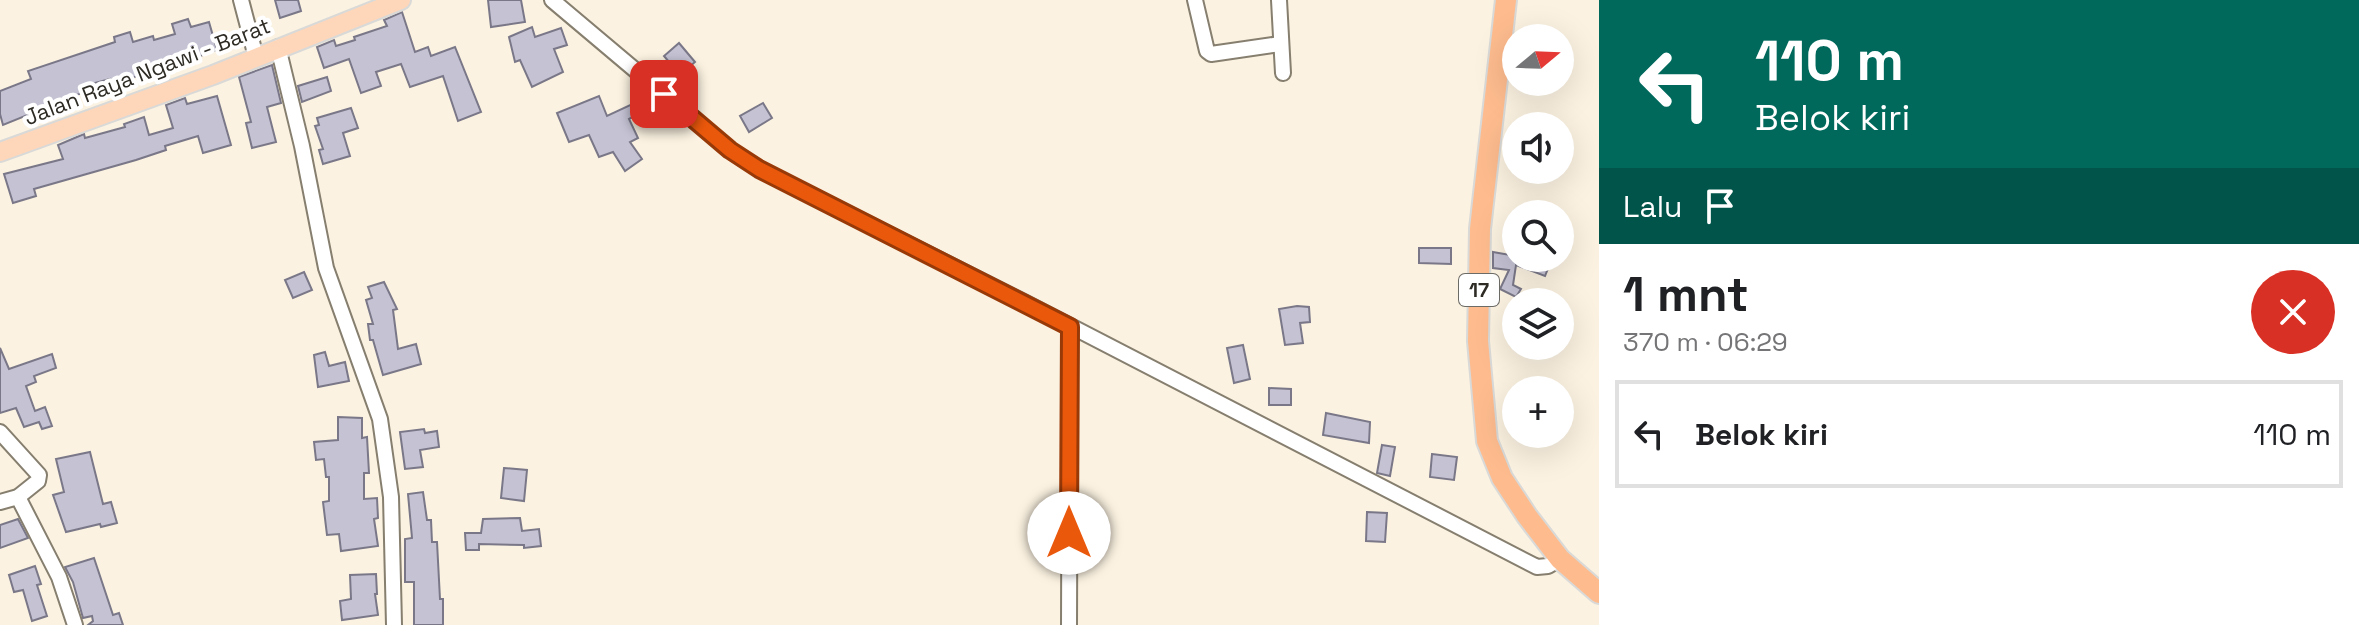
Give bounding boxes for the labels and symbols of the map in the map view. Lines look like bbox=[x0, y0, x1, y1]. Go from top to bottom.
street label: Jalan Raya Ngawi - Barat bbox=[20, 11, 274, 131]
north arrow bbox=[1502, 24, 1574, 96]
pin bbox=[630, 60, 698, 128]
road number: 17 bbox=[1459, 274, 1499, 306]
position arrow bbox=[1027, 491, 1111, 575]

